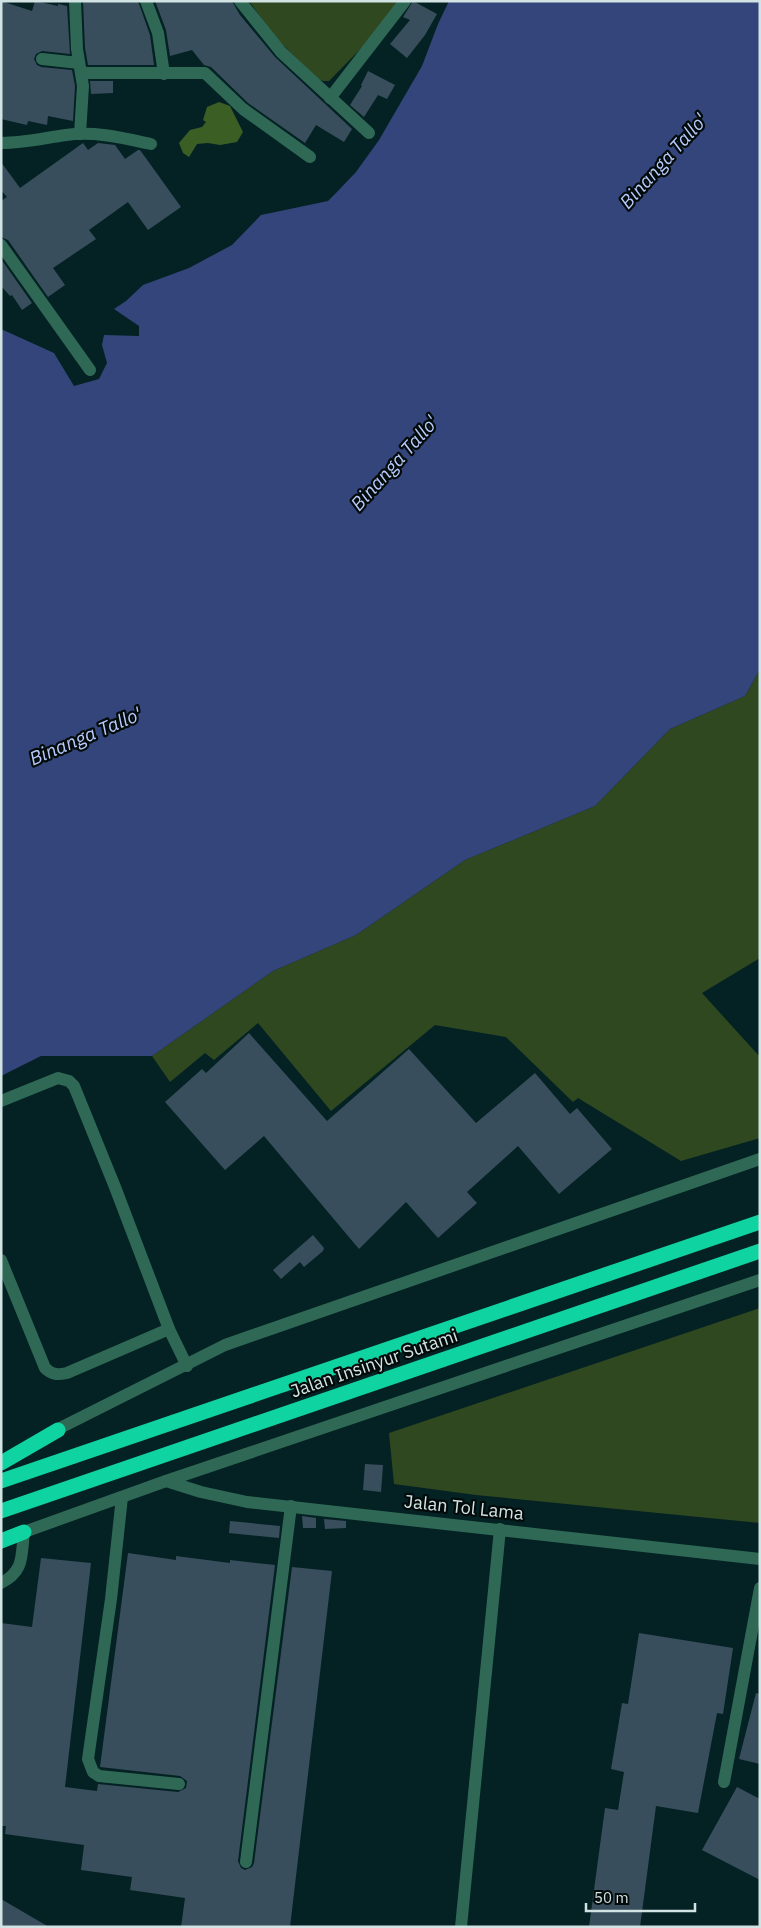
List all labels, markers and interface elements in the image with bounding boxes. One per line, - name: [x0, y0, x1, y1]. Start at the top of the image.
- water label: Binanga Tallo': [614, 108, 712, 213]
- water label: Binanga Tallo': [345, 410, 443, 515]
- water label: Binanga Tallo': [25, 701, 145, 770]
- street label: Jalan Insinyur Sutami: [287, 1324, 461, 1402]
- street label: Jalan Tol Lama: [403, 1489, 525, 1525]
- scale bar: [586, 1880, 695, 1912]
- text: 50 m: [594, 1888, 629, 1907]

